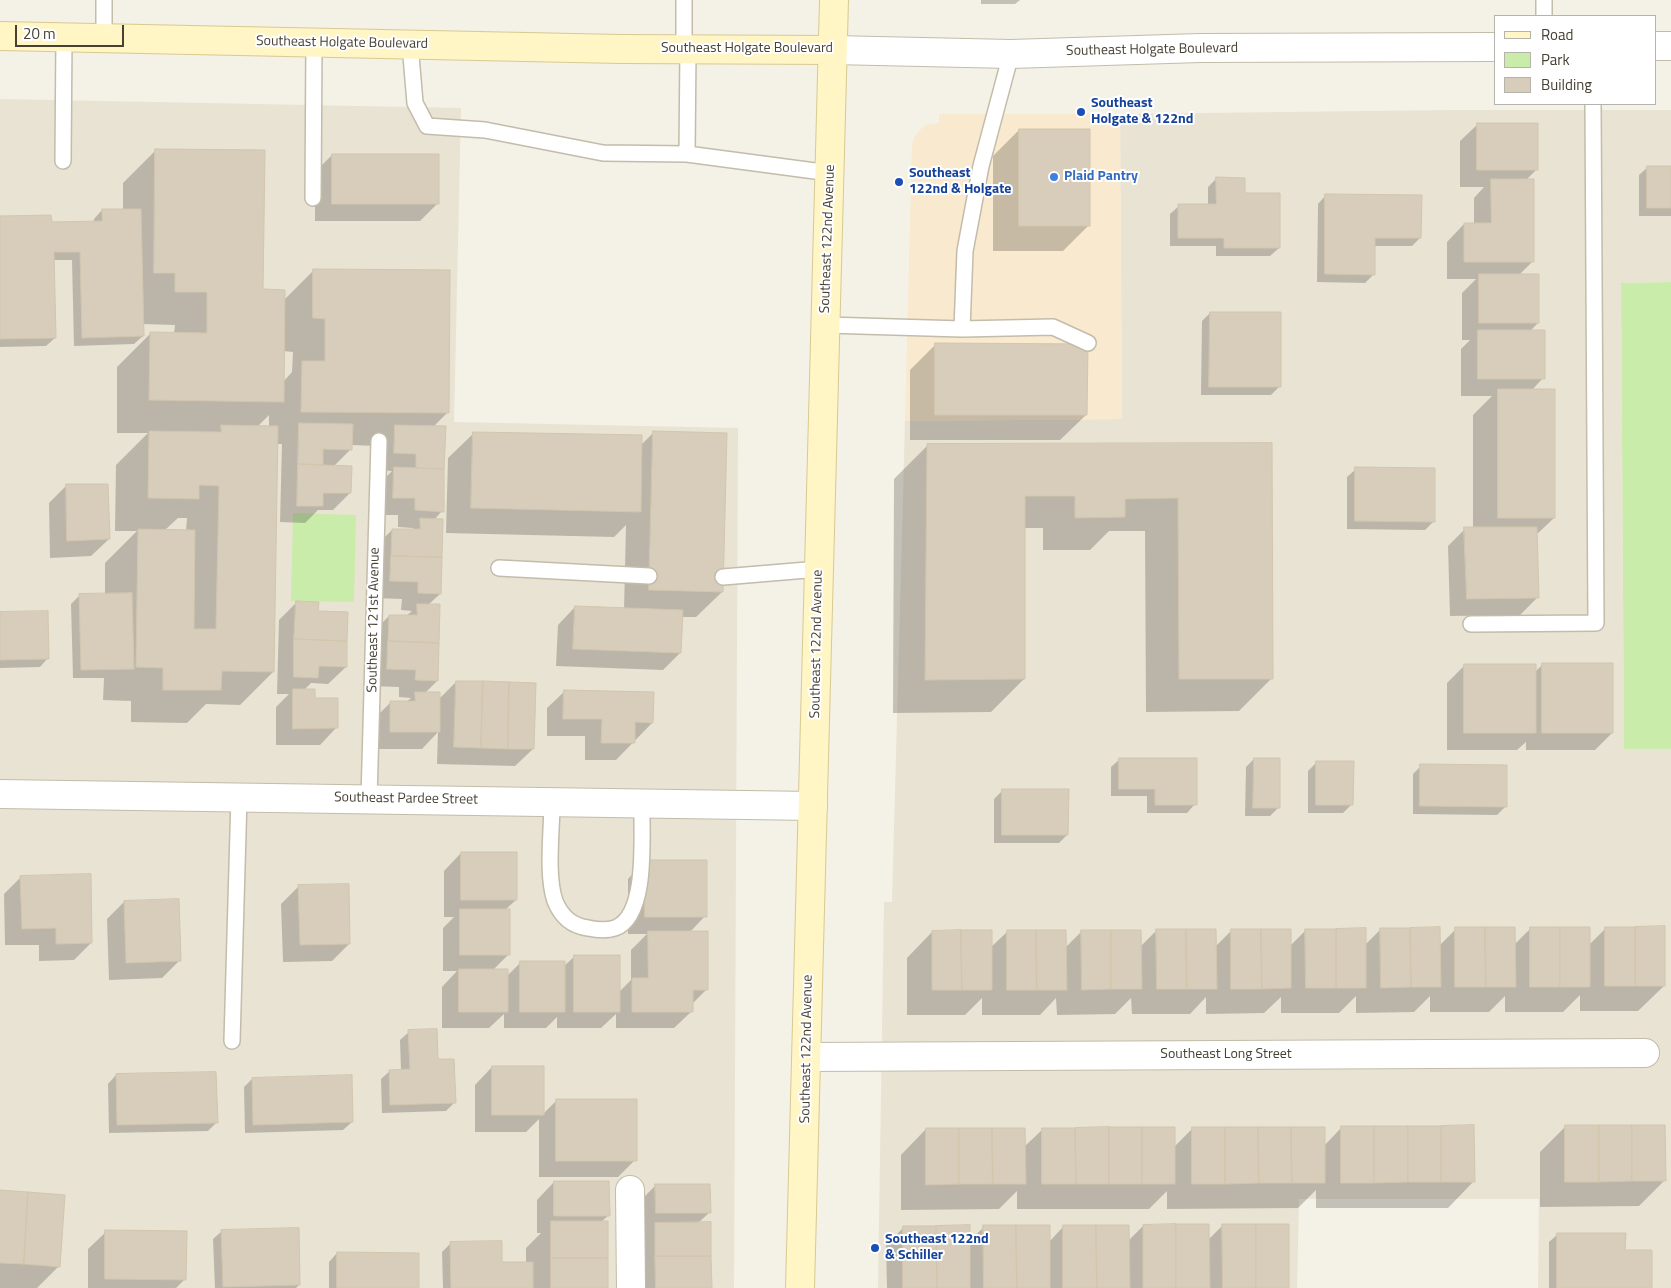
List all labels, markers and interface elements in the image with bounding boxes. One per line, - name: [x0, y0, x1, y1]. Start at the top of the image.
- scale bar: [18, 15, 126, 47]
- legend: [1494, 15, 1656, 105]
- text: 20 m: [23, 22, 56, 45]
- text: Road: [1541, 23, 1573, 46]
- street label: Southeast Holgate Boulevard: [256, 33, 428, 53]
- street label: Southeast Holgate Boulevard: [1066, 40, 1238, 60]
- street label: Southeast Holgate Boulevard: [661, 41, 833, 57]
- text: Park: [1541, 48, 1570, 71]
- text: Building: [1541, 73, 1592, 96]
- place label: Southeast Holgate & 122nd: [1091, 96, 1193, 128]
- marker: Southeast Holgate & 122nd: [1075, 106, 1087, 118]
- street label: Southeast 122nd Avenue: [817, 164, 839, 314]
- place label: Southeast 122nd & Holgate: [909, 166, 1011, 198]
- place label: Plaid Pantry: [1064, 169, 1138, 185]
- marker: Plaid Pantry: [1048, 171, 1060, 183]
- marker: Southeast 122nd & Holgate: [893, 176, 905, 188]
- street label: Southeast 121st Avenue: [364, 547, 384, 693]
- street label: Southeast 122nd Avenue: [807, 569, 827, 719]
- street label: Southeast Pardee Street: [334, 789, 478, 809]
- street label: Southeast 122nd Avenue: [797, 974, 817, 1124]
- street label: Southeast Long Street: [1160, 1047, 1292, 1063]
- place label: Southeast 122nd & Schiller: [885, 1232, 989, 1264]
- marker: Southeast 122nd & Schiller: [869, 1242, 881, 1254]

